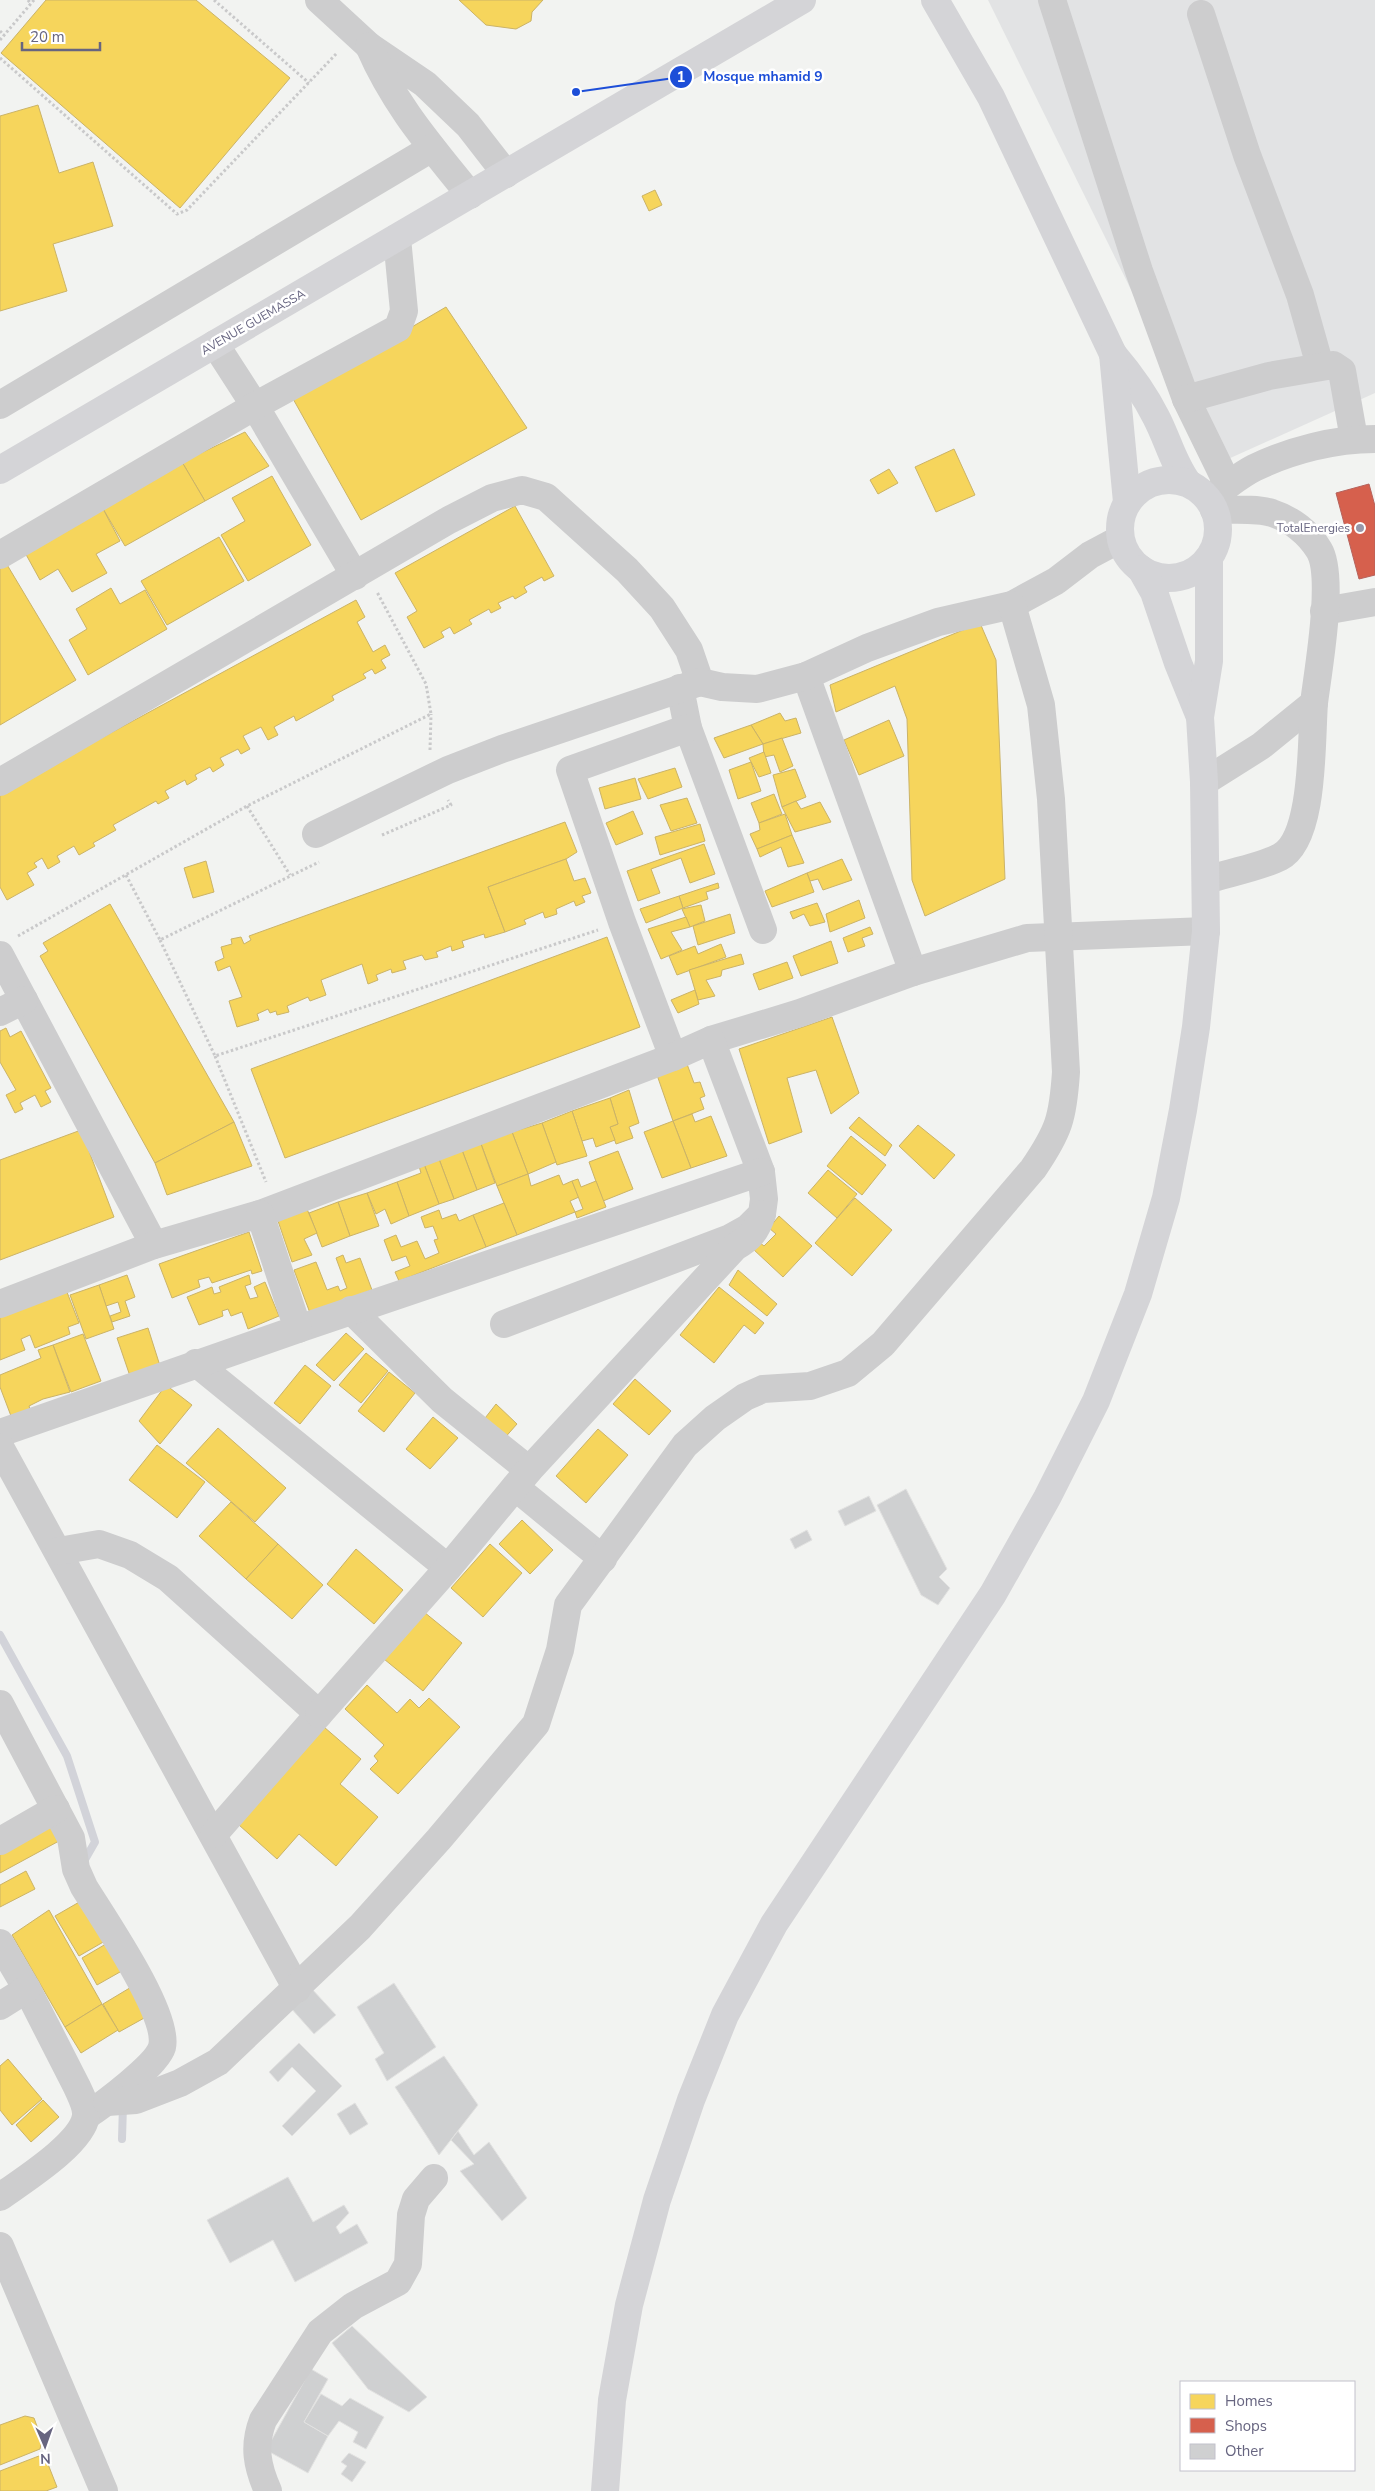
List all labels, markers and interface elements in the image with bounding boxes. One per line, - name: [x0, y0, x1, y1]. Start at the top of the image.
- scale bar: [22, 20, 100, 52]
- text: 20 m: [30, 27, 65, 47]
- callout: Mosque mhamid 9: [668, 62, 833, 91]
- text: 1: [676, 67, 686, 87]
- text: Mosque mhamid 9: [703, 67, 823, 86]
- street label: AVENUE GUEMASSA: [198, 285, 308, 358]
- place label: TotalEnergies: [1277, 520, 1350, 536]
- marker: TotalEnergies: [1354, 522, 1366, 534]
- legend: [1180, 2381, 1355, 2471]
- text: Homes: [1225, 2391, 1273, 2411]
- text: Shops: [1225, 2416, 1267, 2436]
- north arrow: [20, 2421, 70, 2471]
- text: Other: [1225, 2441, 1264, 2461]
- text: N: [40, 2449, 51, 2468]

